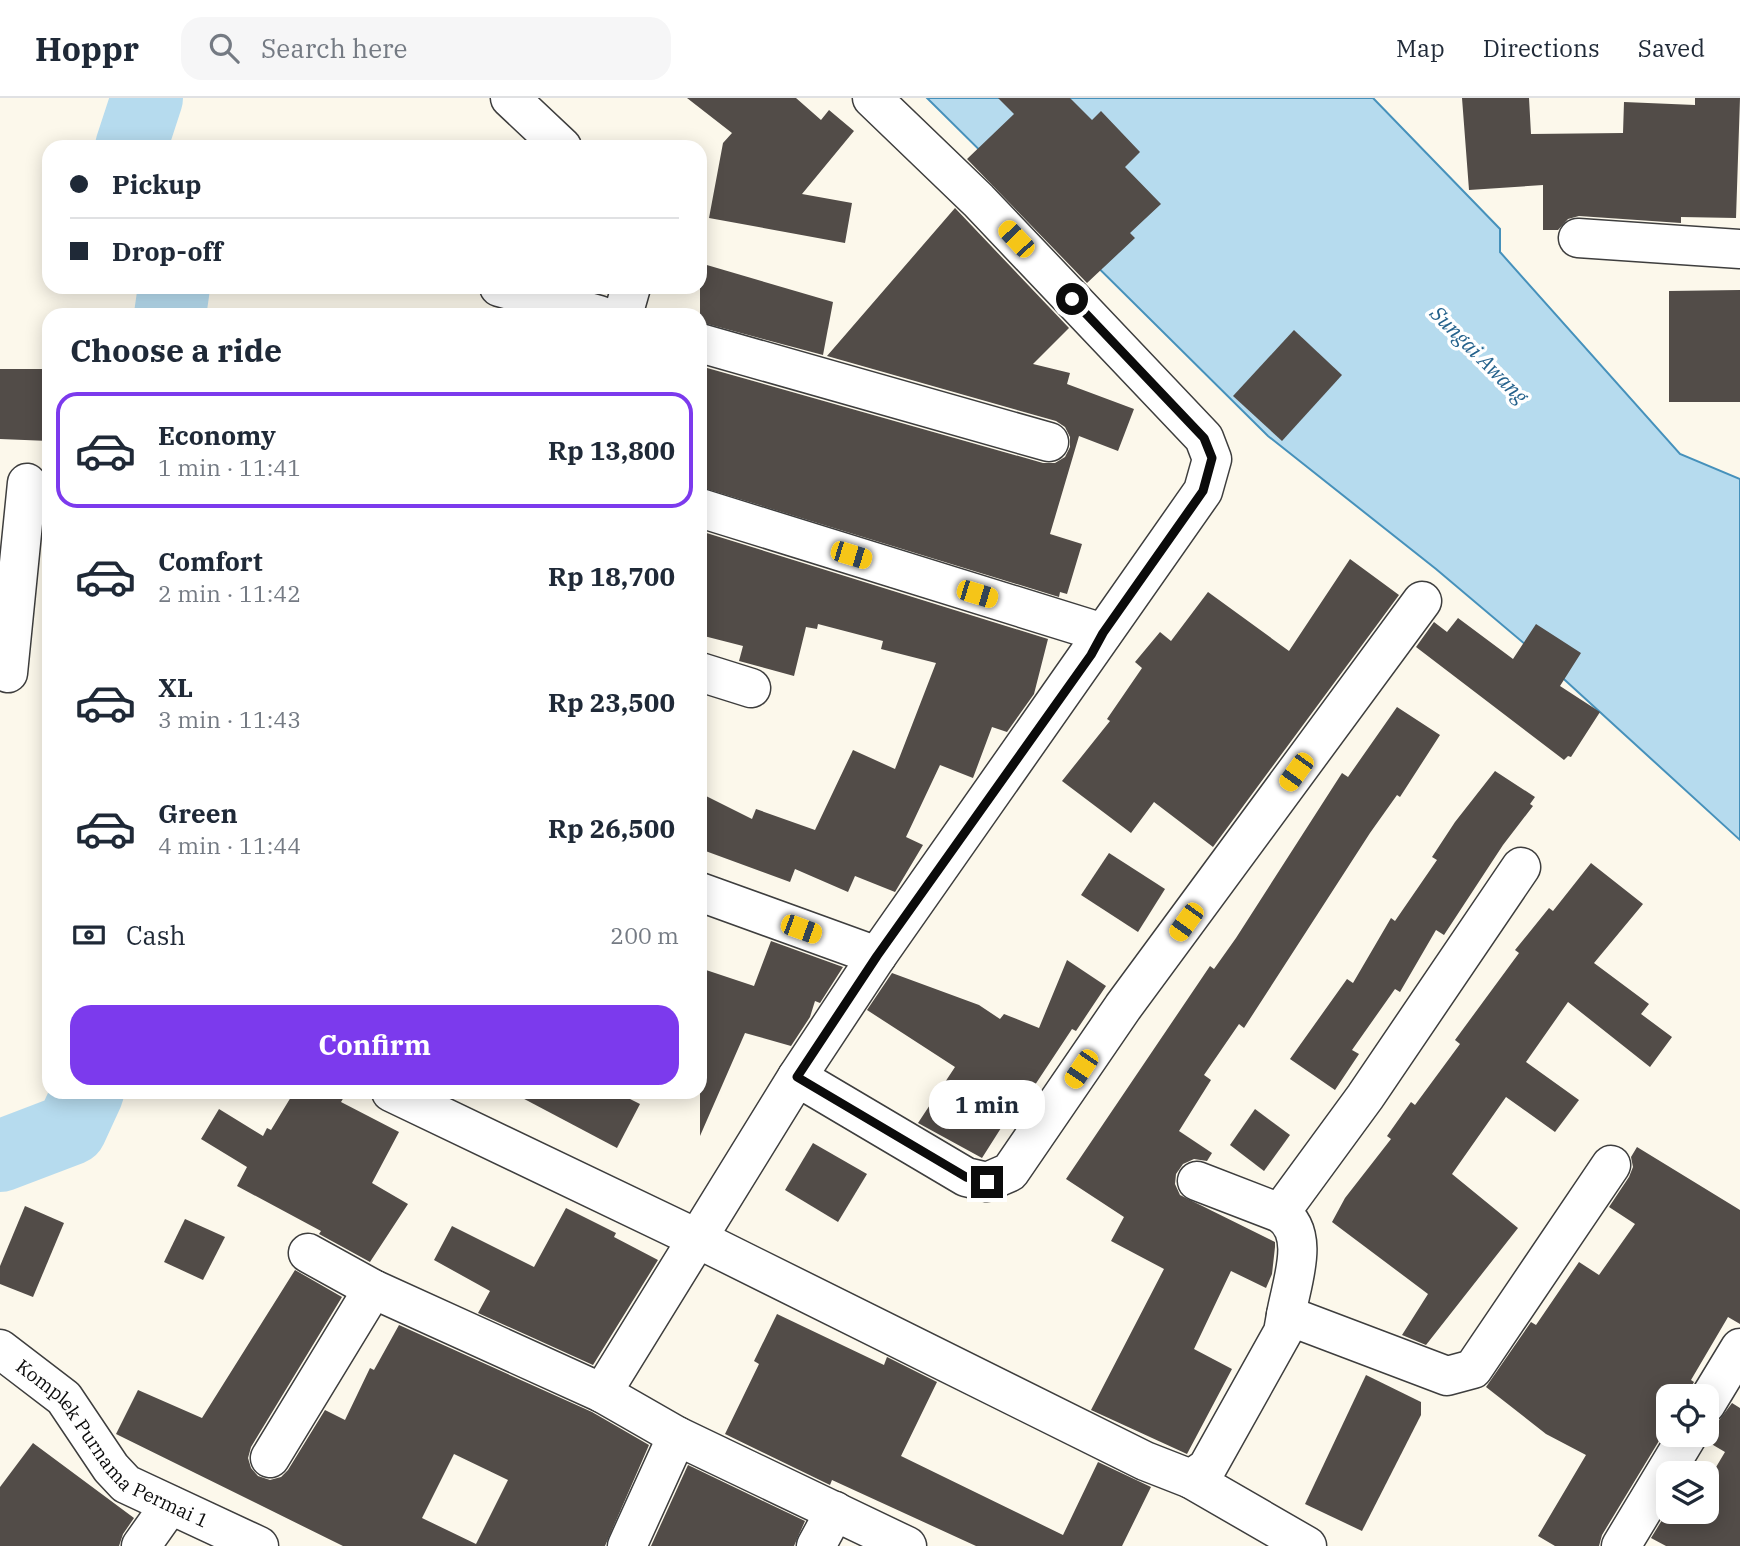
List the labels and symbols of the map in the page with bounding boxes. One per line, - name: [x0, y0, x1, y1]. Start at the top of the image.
- car: [994, 216, 1039, 262]
- route start: [1056, 283, 1088, 315]
- water label: Sungai Awang: [1424, 298, 1536, 410]
- car: [828, 539, 875, 571]
- car: [954, 578, 1001, 610]
- car: [1276, 749, 1317, 795]
- car: [1166, 899, 1207, 945]
- car: [778, 912, 825, 946]
- car: [1061, 1046, 1102, 1092]
- callout: 1 min: [929, 1080, 1045, 1130]
- route end: [971, 1166, 1003, 1198]
- street label: Komplek Purnama Permai 1: [11, 1354, 212, 1533]

